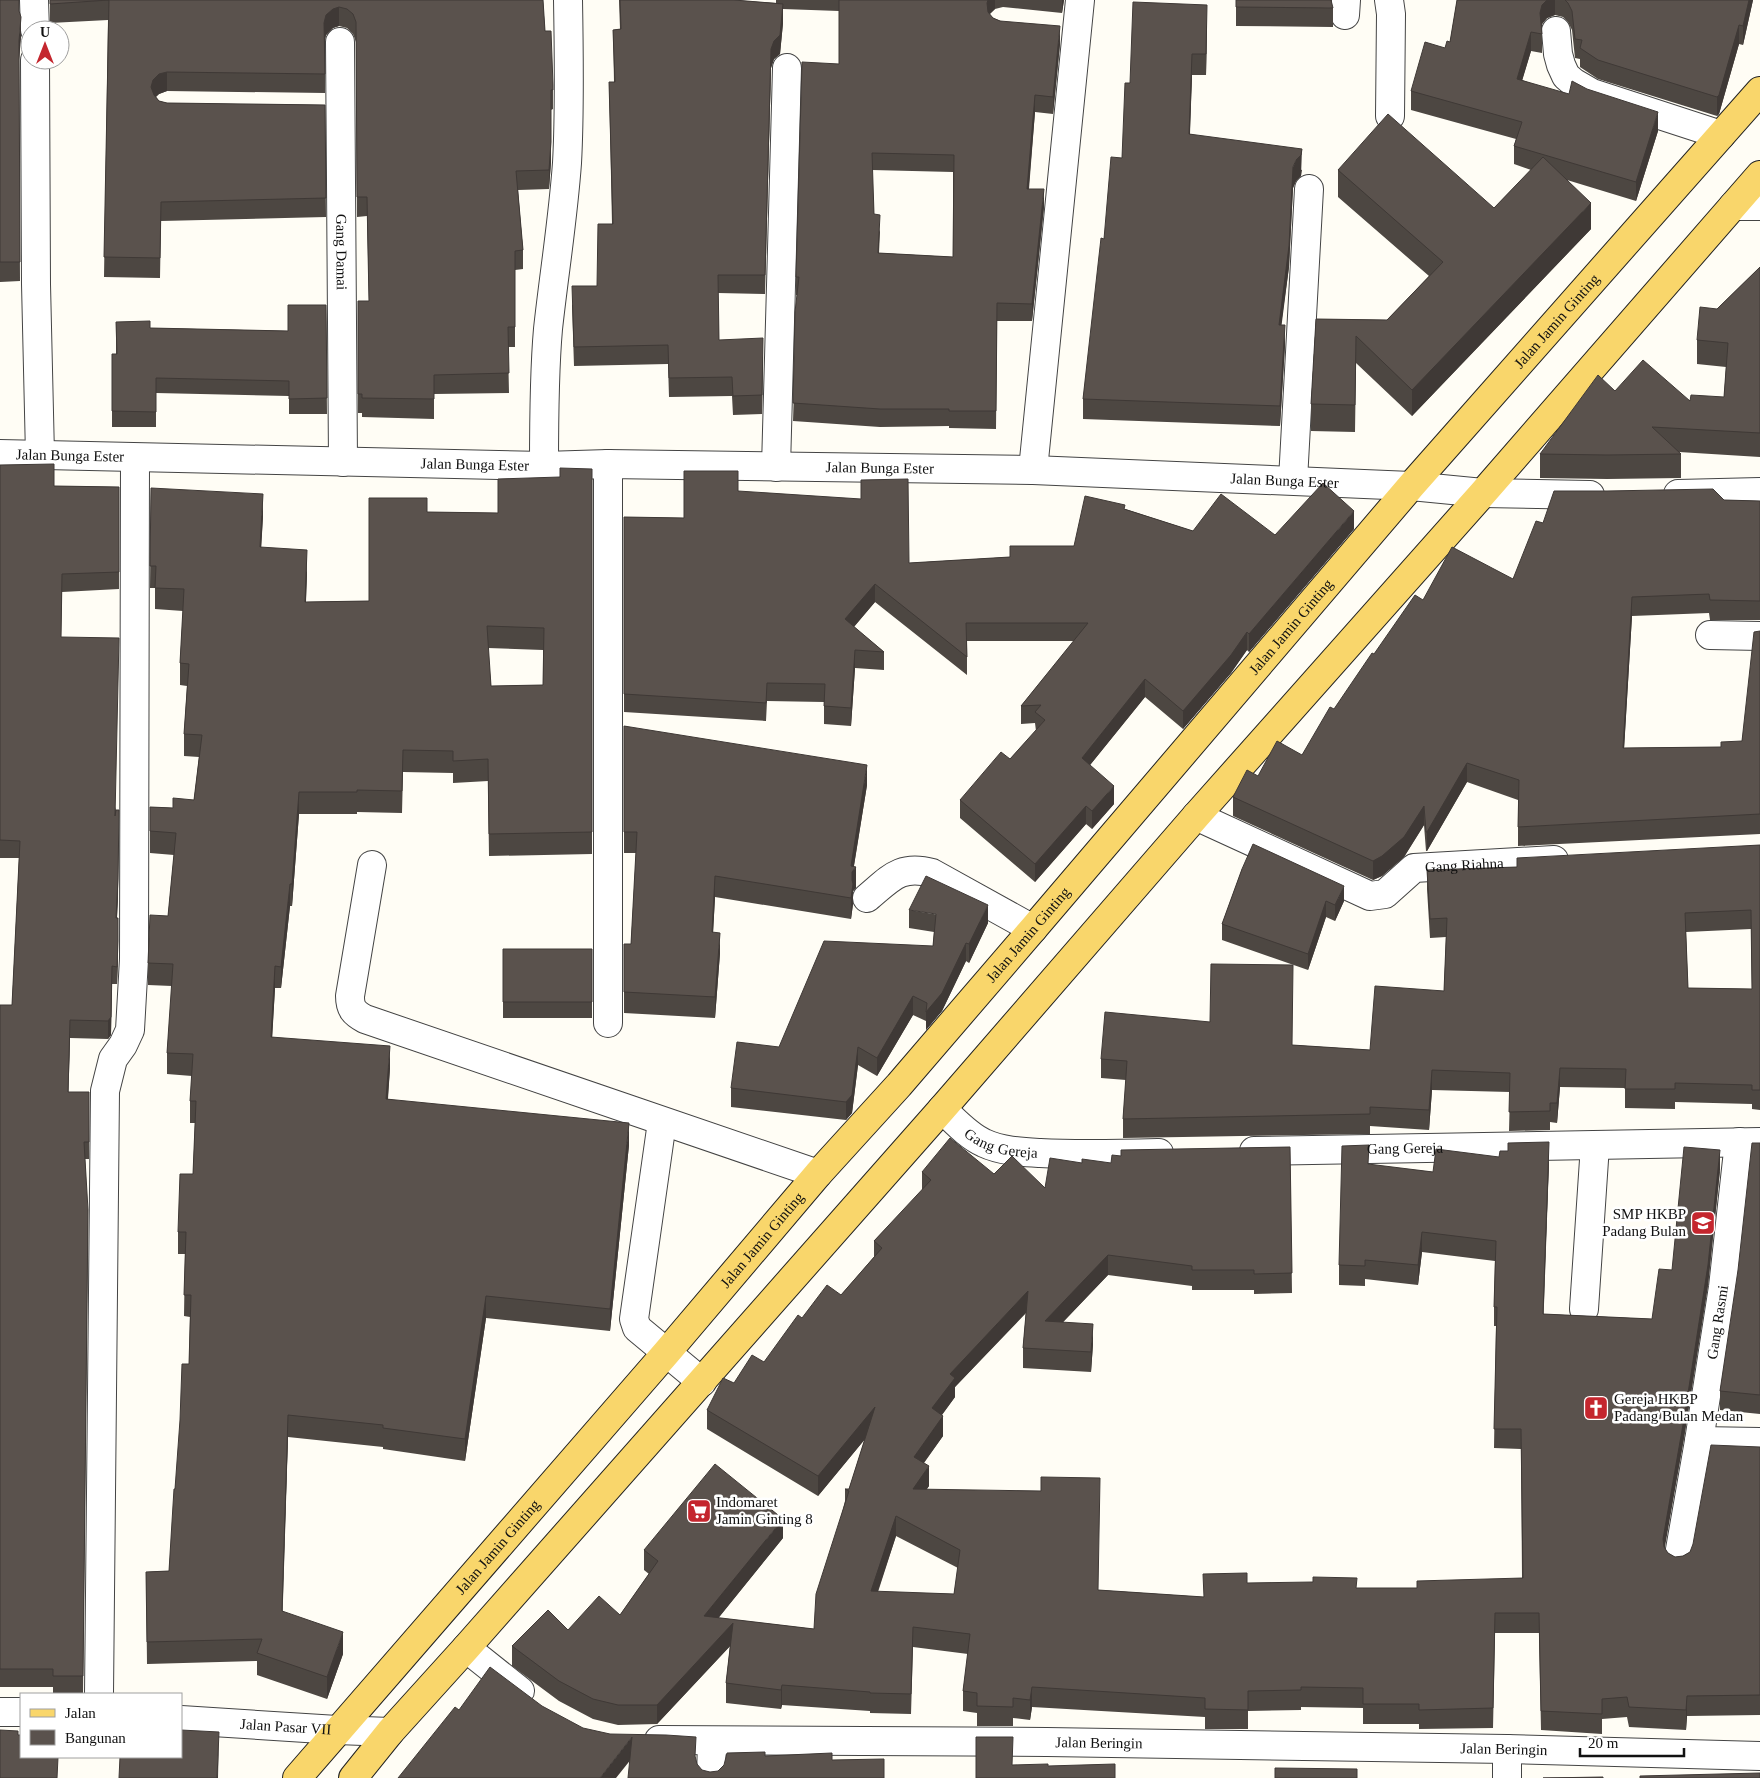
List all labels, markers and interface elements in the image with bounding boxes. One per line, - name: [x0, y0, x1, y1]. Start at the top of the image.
- north arrow: [20, 20, 70, 70]
- text: U: [40, 25, 50, 40]
- street label: Gang Damai: [333, 214, 350, 290]
- street label: Jalan Jamin Ginting: [1511, 270, 1603, 371]
- street label: Jalan Bunga Ester: [16, 446, 124, 465]
- street label: Jalan Bunga Ester: [421, 455, 529, 474]
- street label: Jalan Bunga Ester: [825, 459, 934, 477]
- street label: Jalan Bunga Ester: [1230, 470, 1339, 491]
- street label: Jalan Jamin Ginting: [1246, 575, 1336, 678]
- street label: Gang Riahna: [1425, 855, 1504, 875]
- street label: Jalan Jamin Ginting: [983, 884, 1073, 986]
- street label: Gang Gereja: [961, 1125, 1039, 1161]
- street label: Gang Gereja: [1367, 1140, 1444, 1157]
- street label: Jalan Jamin Ginting: [717, 1189, 807, 1291]
- place label: SMP HKBP Padang Bulan: [1602, 1206, 1686, 1239]
- school or university icon: SMP HKBP Padang Bulan: [1690, 1210, 1716, 1236]
- street label: Gang Rasmi: [1704, 1284, 1731, 1360]
- place label: Gereja HKBP Padang Bulan Medan: [1614, 1391, 1744, 1424]
- church icon: Gereja HKBP Padang Bulan Medan: [1583, 1395, 1609, 1421]
- place label: Indomaret Jamin Ginting 8: [716, 1494, 813, 1527]
- street label: Jalan Jamin Ginting: [452, 1496, 543, 1598]
- supermarket icon: Indomaret Jamin Ginting 8: [686, 1498, 712, 1524]
- legend: [20, 1693, 182, 1758]
- text: Jalan: [65, 1705, 96, 1721]
- street label: Jalan Pasar VII: [240, 1716, 332, 1738]
- scale bar: [1580, 1726, 1684, 1758]
- text: Bangunan: [65, 1730, 126, 1746]
- street label: Jalan Beringin: [1055, 1734, 1143, 1751]
- text: 20 m: [1588, 1735, 1619, 1751]
- street label: Jalan Beringin: [1460, 1740, 1548, 1758]

